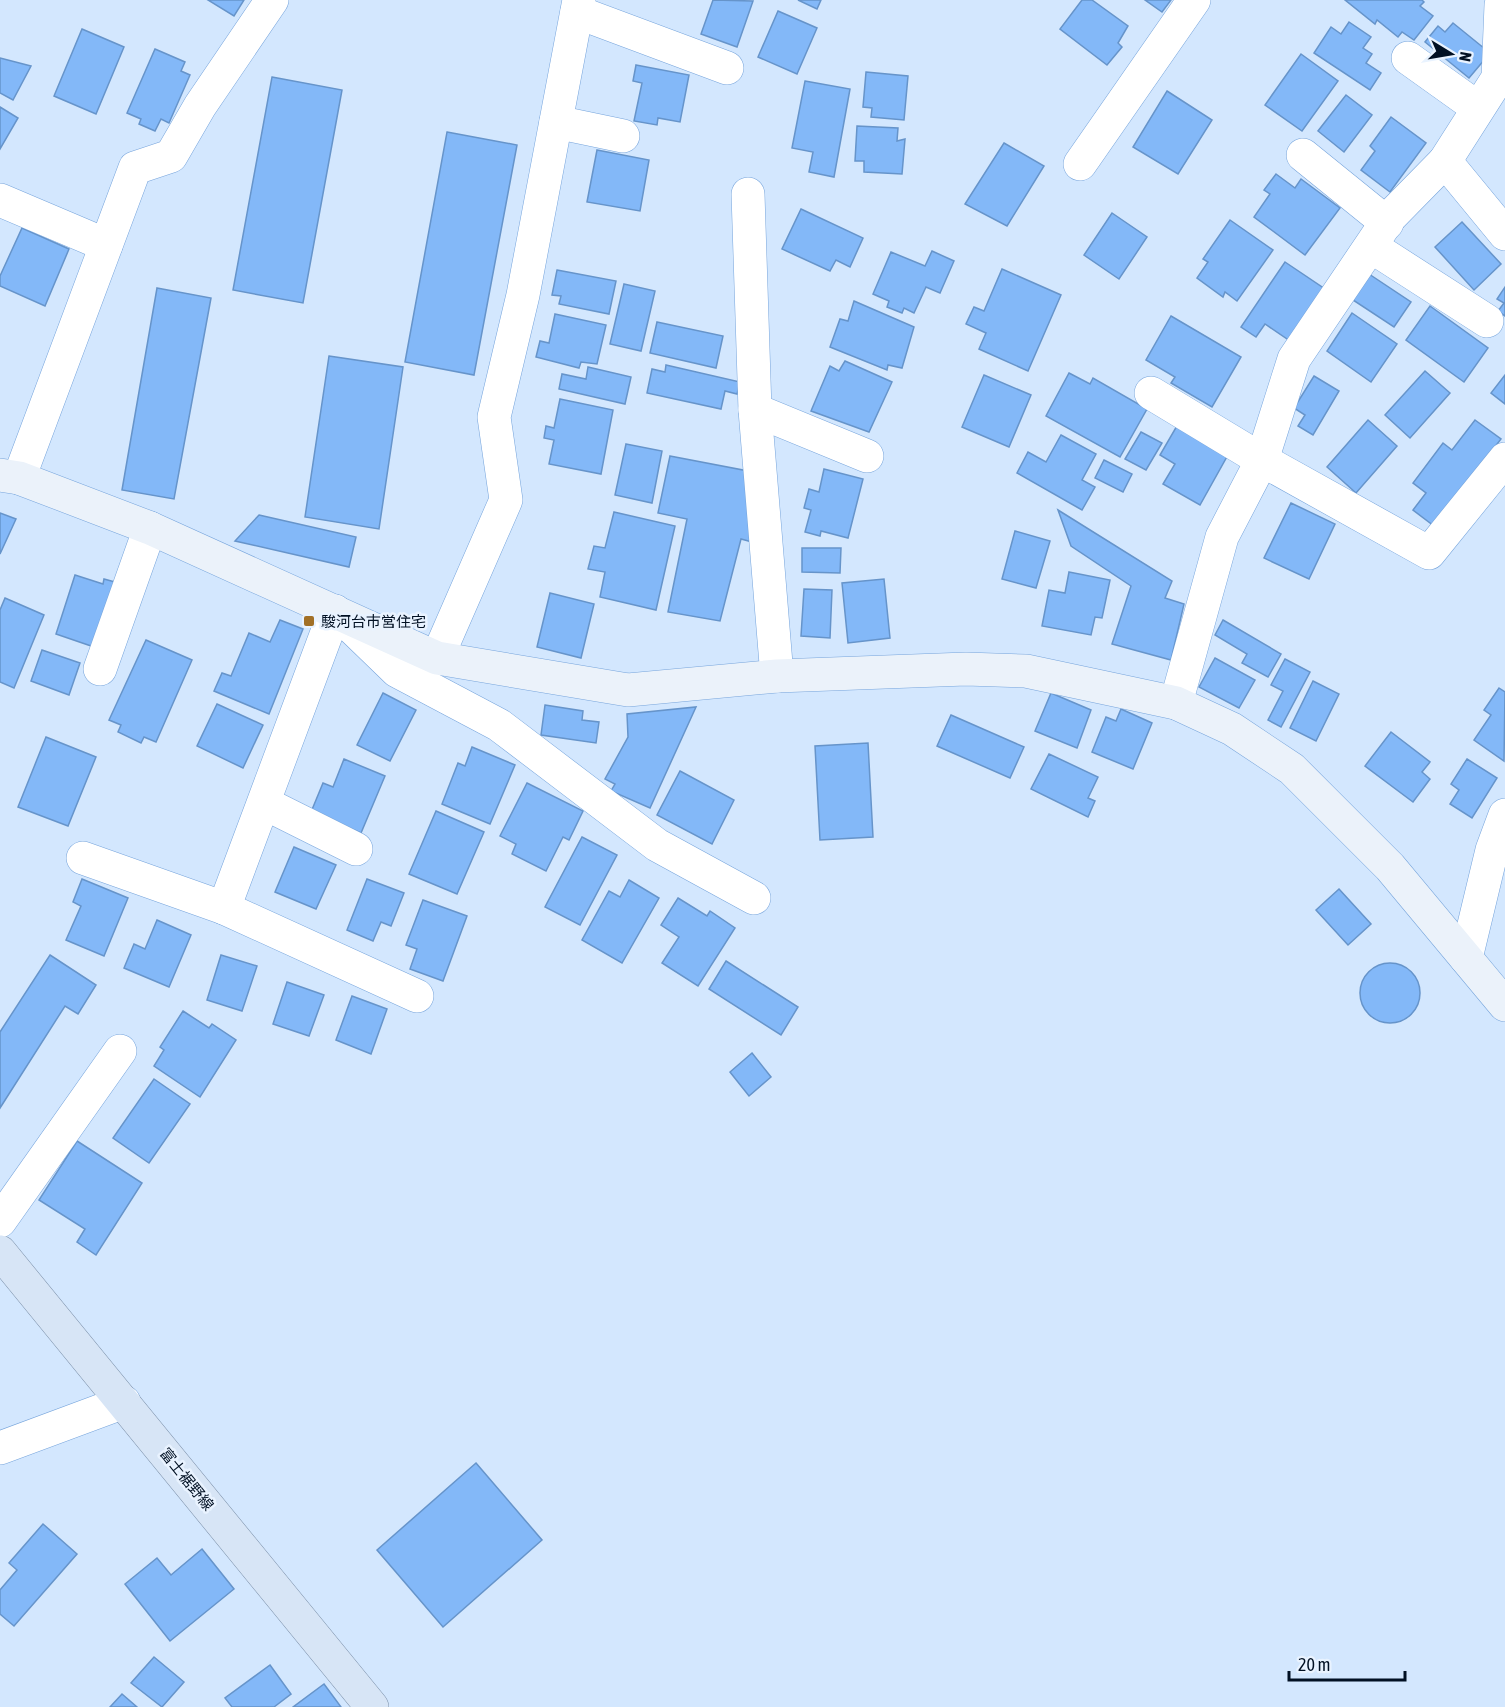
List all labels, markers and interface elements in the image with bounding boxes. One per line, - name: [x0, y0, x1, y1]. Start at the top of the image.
- north arrow: [1421, 24, 1481, 84]
- text: N: [1456, 51, 1475, 63]
- place label: 駿河台市営住宅: [321, 613, 426, 630]
- marker: 駿河台市営住宅: [302, 614, 316, 628]
- street label: 富士裾野線: [157, 1445, 217, 1513]
- scale bar: [1289, 1644, 1404, 1682]
- text: 20 m: [1298, 1654, 1330, 1675]

